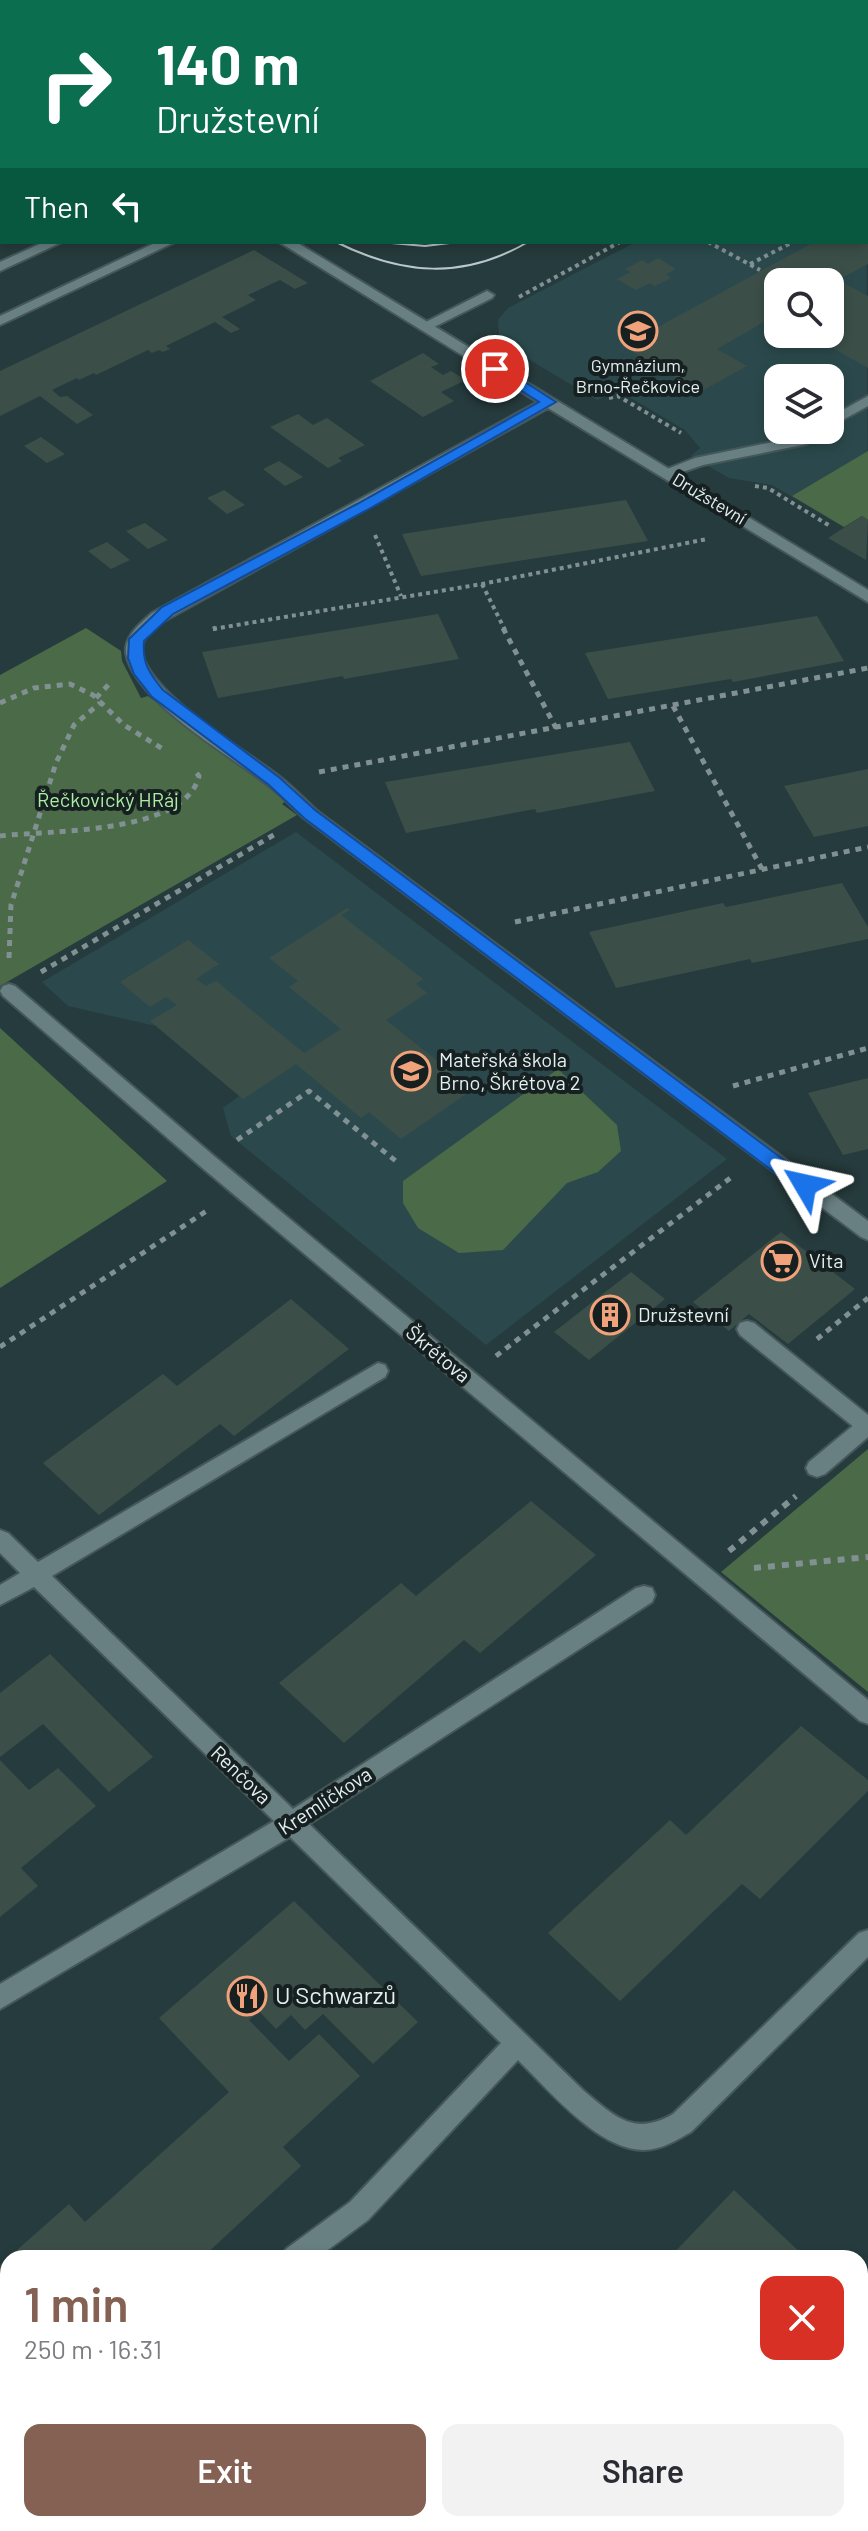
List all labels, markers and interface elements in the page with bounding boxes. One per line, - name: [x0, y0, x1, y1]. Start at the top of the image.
- text: 140 m: [156, 29, 300, 96]
- icon: right: [24, 32, 128, 136]
- text: Družstevní: [156, 97, 319, 140]
- icon: left: [105, 184, 149, 228]
- text: Then: [24, 188, 89, 224]
- map controls: [764, 268, 844, 444]
- button: search: [764, 268, 844, 348]
- school or university icon: Gymnázium, Brno-Řečkovice: [617, 310, 659, 352]
- pin: [461, 335, 529, 403]
- icon: arrive: [473, 347, 517, 391]
- place label: Gymnázium, Brno-Řečkovice: [576, 354, 700, 397]
- button: layers: [764, 364, 844, 444]
- street label: Družstevní: [669, 468, 750, 529]
- park label: Řečkovický HRáj: [37, 787, 179, 811]
- place label: Mateřská škola Brno, Škrétova 2: [439, 1047, 581, 1094]
- school or university icon: Mateřská škola Brno, Škrétova 2: [390, 1050, 432, 1092]
- position arrow: [763, 1143, 847, 1227]
- supermarket icon: Vita: [760, 1240, 802, 1282]
- place label: Vita: [809, 1248, 843, 1272]
- building icon: Družstevní: [589, 1294, 631, 1336]
- place label: Družstevní: [638, 1302, 729, 1326]
- street label: Škrétova: [402, 1319, 476, 1387]
- street label: Renčova: [207, 1740, 277, 1809]
- street label: Kremličkova: [273, 1761, 376, 1839]
- restaurant icon: U Schwarzů: [226, 1975, 268, 2017]
- place label: U Schwarzů: [275, 1980, 396, 2009]
- text: 1 min: [24, 2274, 129, 2332]
- button: close: [760, 2276, 844, 2360]
- text: 250 m · 16:31: [24, 2333, 162, 2364]
- button: Exit: [24, 2424, 426, 2516]
- button: Share: [442, 2424, 844, 2516]

